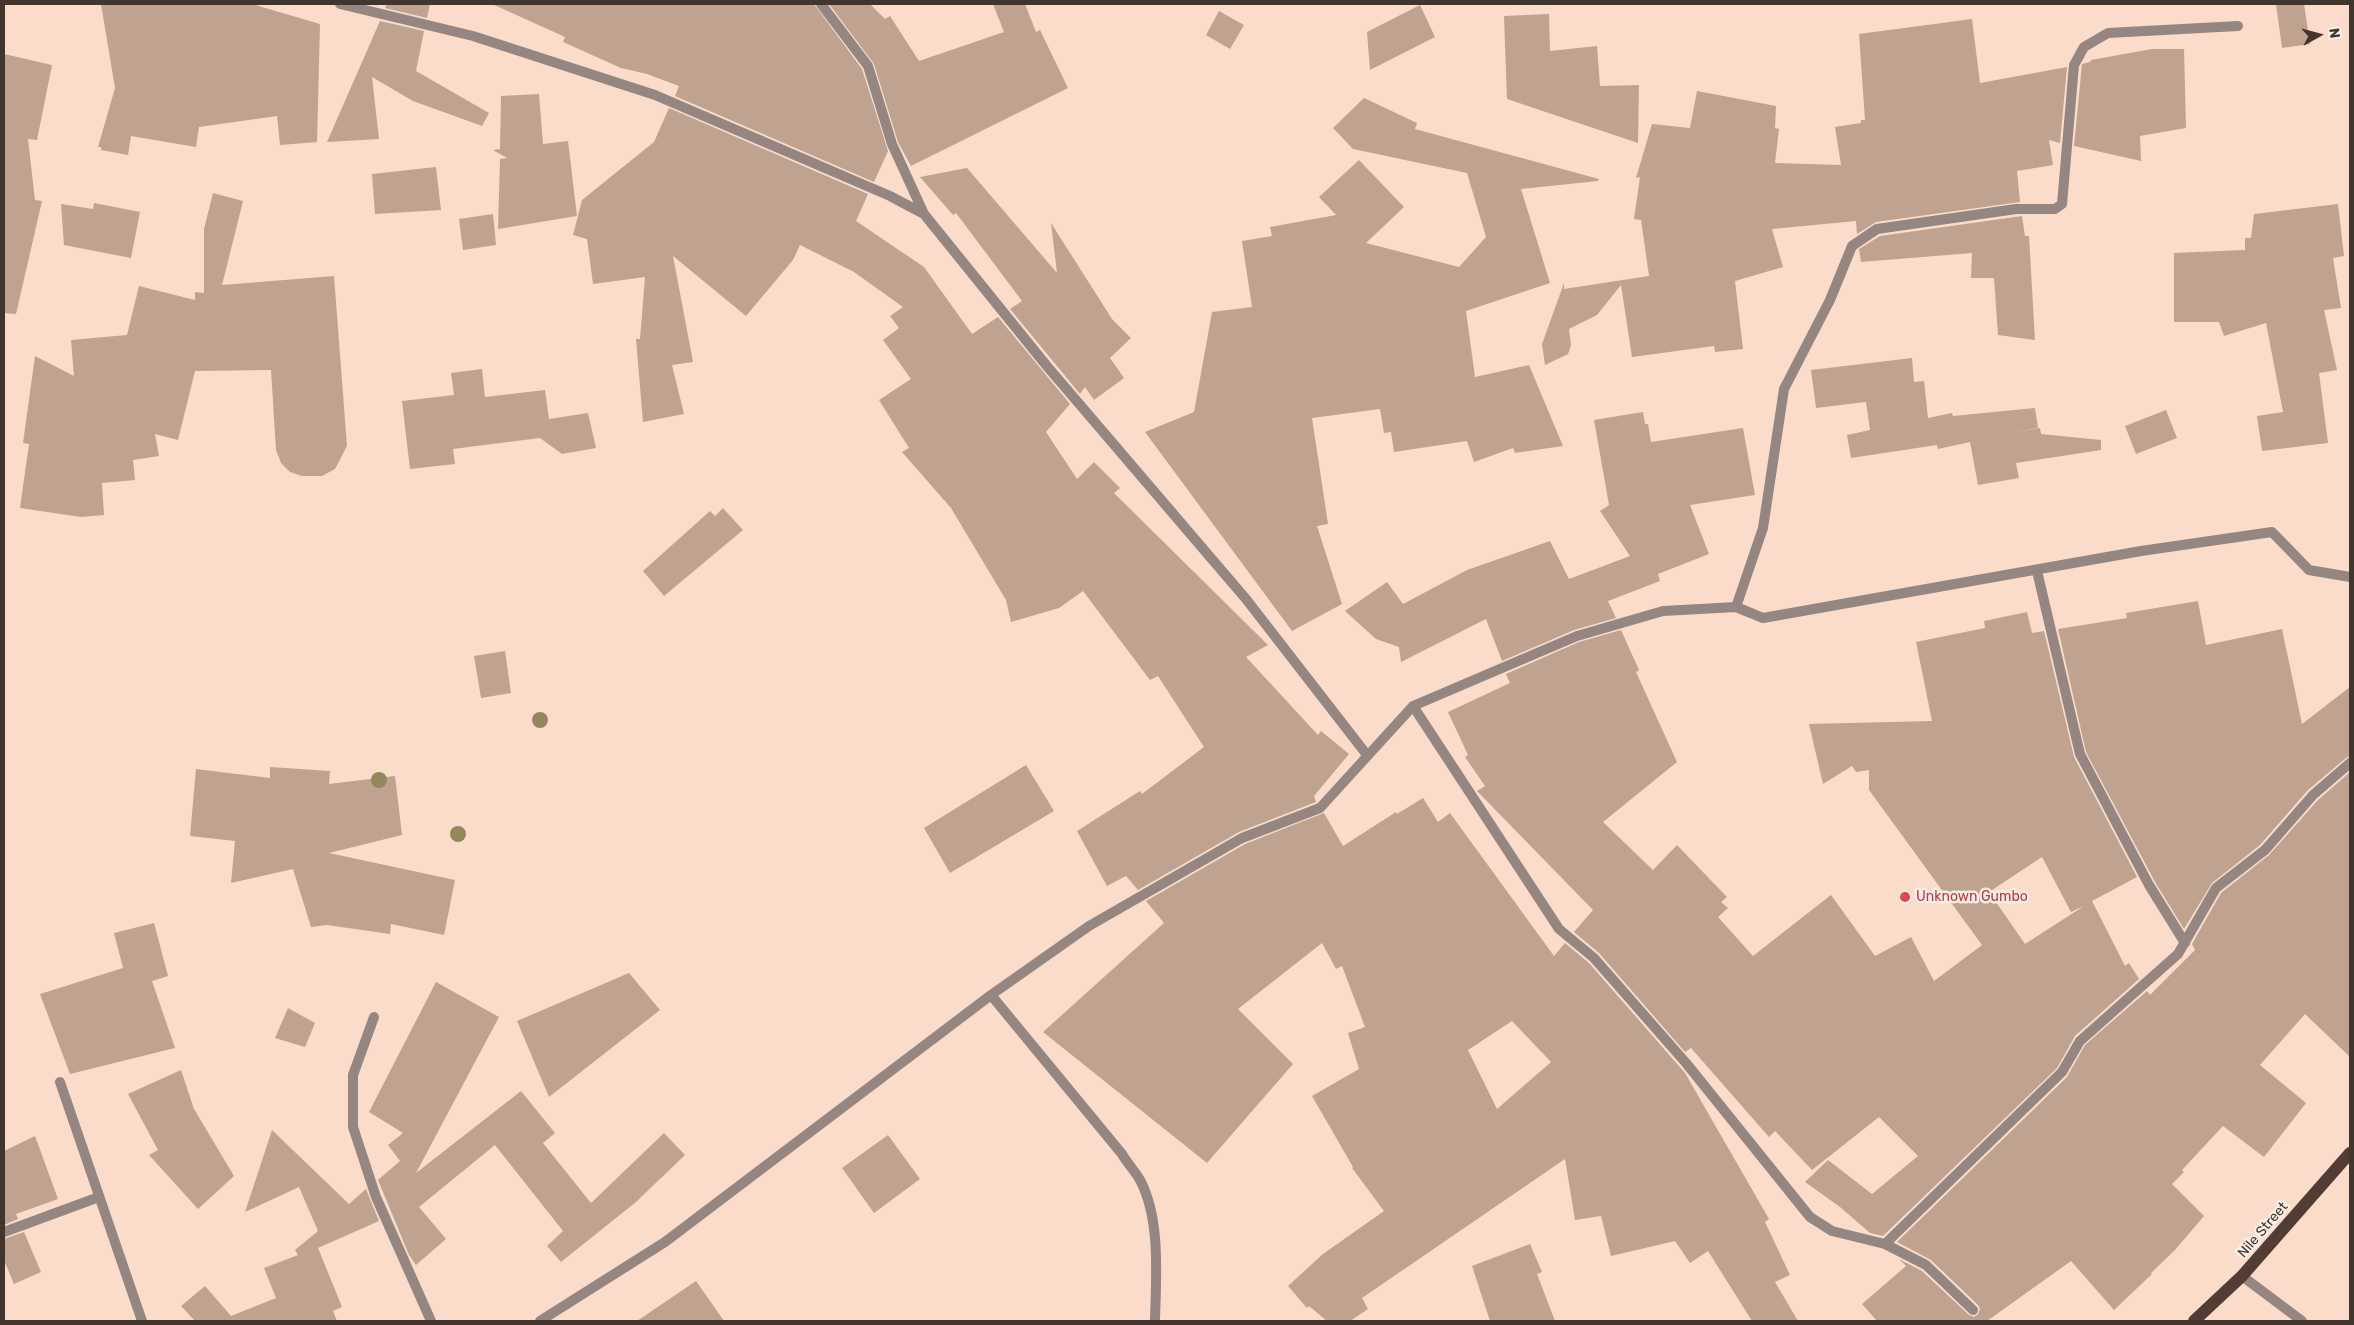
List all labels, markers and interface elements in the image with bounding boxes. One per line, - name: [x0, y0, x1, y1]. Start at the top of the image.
- north arrow: [2294, 10, 2344, 60]
- text: N: [2325, 27, 2343, 39]
- place label: Unknown Gumbo: [1916, 889, 2028, 905]
- marker: Unknown Gumbo: [1898, 890, 1912, 904]
- street label: Nile Street: [2234, 1199, 2292, 1261]

